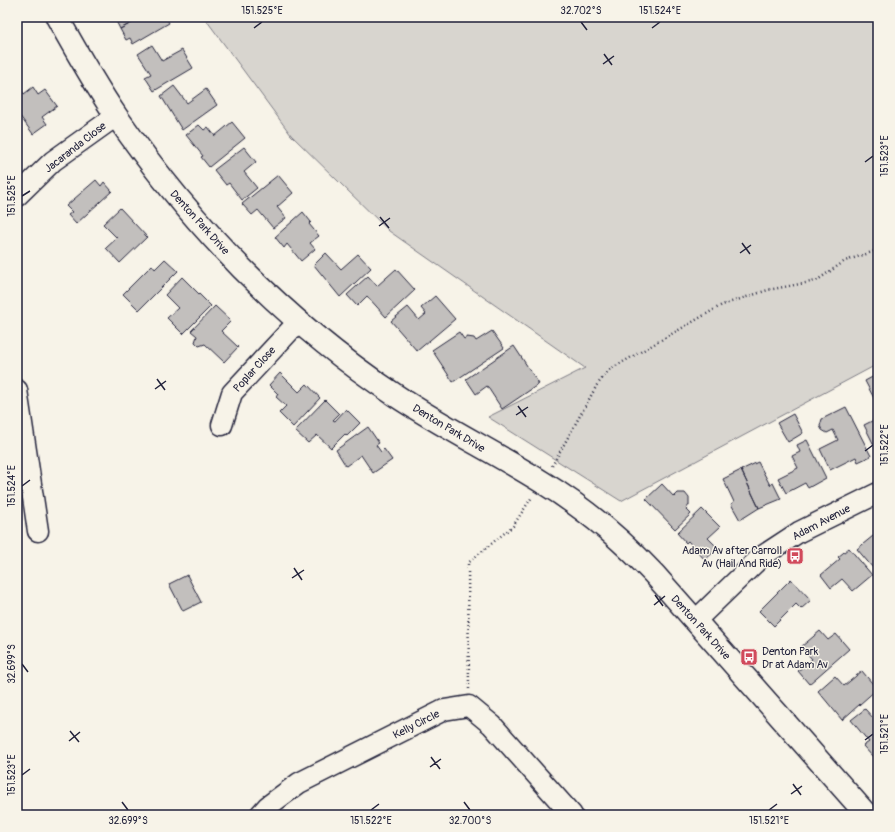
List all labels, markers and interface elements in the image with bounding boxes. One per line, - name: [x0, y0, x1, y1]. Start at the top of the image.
- text: 151.525°E: [241, 5, 283, 17]
- text: 32.702°S: [560, 5, 602, 17]
- text: 151.524°E: [639, 5, 681, 17]
- street label: Jacaranda Close: [42, 119, 109, 175]
- text: 151.523°E: [879, 135, 891, 177]
- text: 151.525°E: [6, 175, 18, 217]
- street label: Denton Park Drive: [167, 187, 232, 258]
- street label: Poplar Close: [230, 343, 279, 395]
- street label: Denton Park Drive: [410, 402, 488, 455]
- text: 151.522°E: [879, 424, 891, 466]
- text: 151.524°E: [6, 465, 18, 507]
- street label: Adam Avenue: [790, 502, 853, 543]
- place label: Adam Av after Carroll Av (Hail And Ride): [682, 544, 782, 570]
- bus stop icon: Adam Av after Carroll Av (Hail And Ride): [785, 546, 805, 566]
- street label: Denton Park Drive: [668, 592, 733, 663]
- text: 32.699°S: [6, 644, 18, 684]
- place label: Denton Park Dr at Adam Av: [762, 645, 828, 671]
- bus stop icon: Denton Park Dr at Adam Av: [739, 647, 759, 667]
- street label: Kelly Circle: [391, 707, 442, 742]
- text: 151.521°E: [879, 714, 891, 754]
- text: 151.523°E: [6, 754, 18, 796]
- text: 32.699°S: [108, 815, 148, 827]
- text: 151.522°E: [350, 815, 392, 827]
- text: 32.700°S: [449, 815, 491, 827]
- text: 151.521°E: [749, 815, 789, 827]

